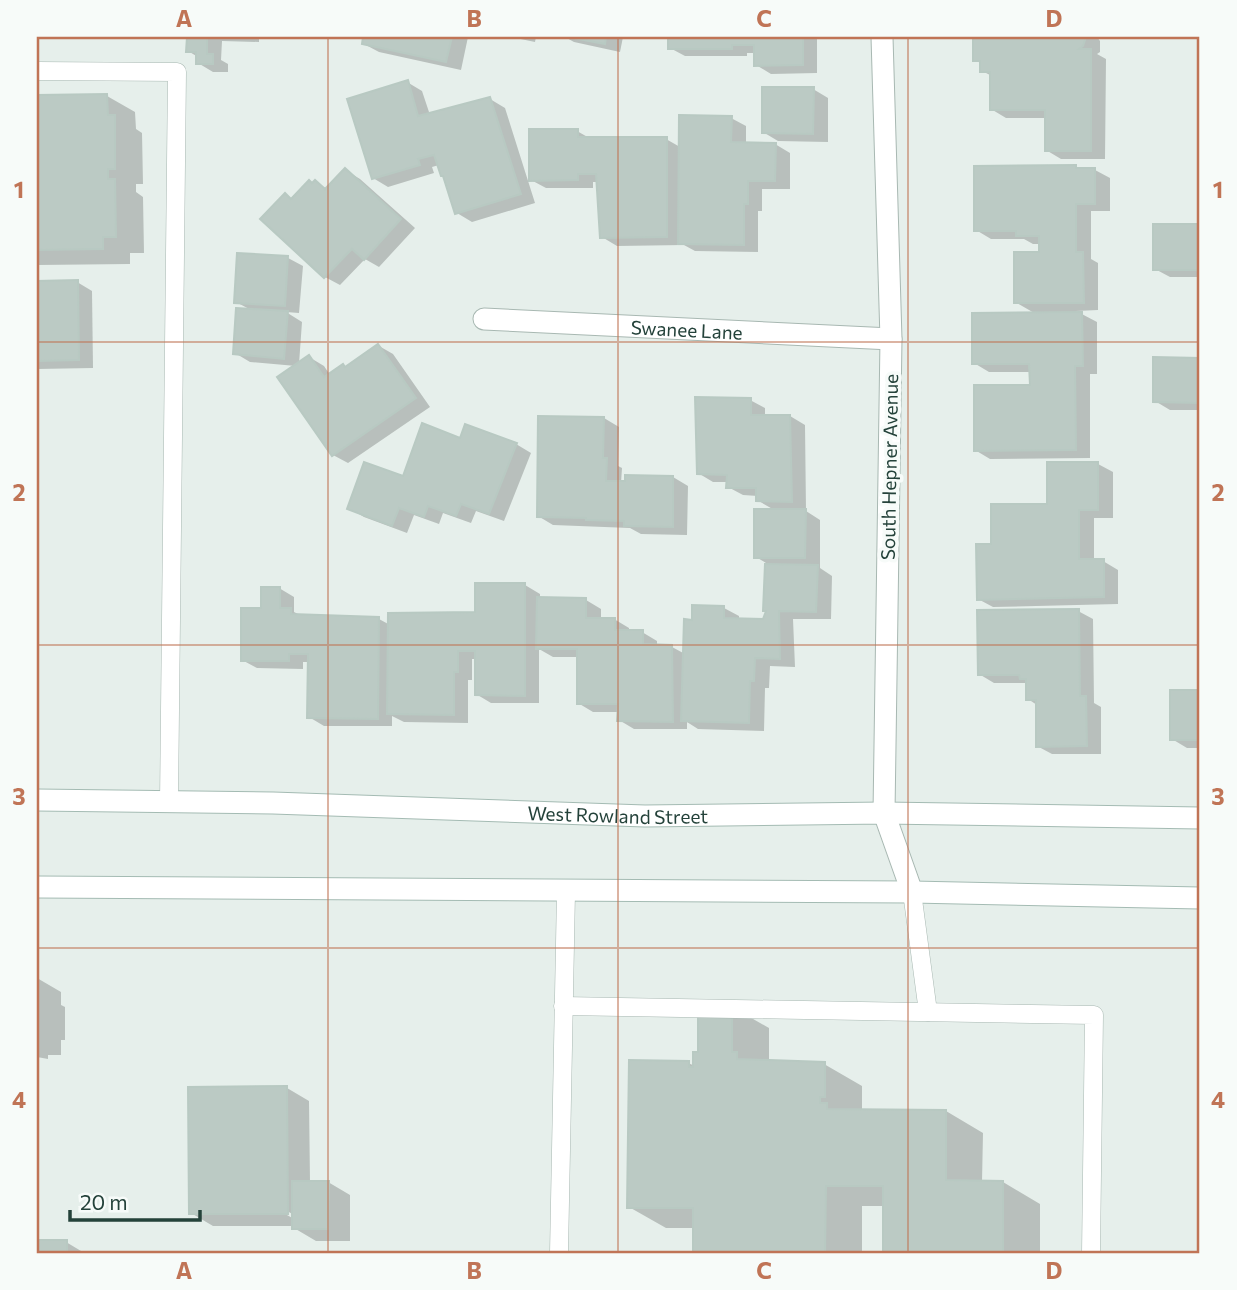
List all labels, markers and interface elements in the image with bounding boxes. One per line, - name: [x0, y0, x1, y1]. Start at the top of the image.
- text: A: [176, 4, 193, 32]
- text: B: [466, 4, 482, 32]
- text: C: [756, 4, 772, 32]
- text: D: [1046, 4, 1063, 32]
- text: 1: [14, 175, 24, 203]
- text: 1: [1213, 175, 1223, 203]
- street label: Swanee Lane: [630, 315, 743, 343]
- street label: South Hepner Avenue: [876, 374, 902, 560]
- text: 2: [12, 478, 26, 506]
- text: 2: [1211, 478, 1225, 506]
- text: 3: [12, 782, 26, 810]
- text: 3: [1211, 782, 1225, 810]
- street label: West Rowland Street: [527, 800, 708, 828]
- text: 4: [12, 1085, 26, 1113]
- text: 4: [1211, 1085, 1225, 1113]
- scale bar: [70, 1178, 200, 1222]
- text: 20 m: [80, 1189, 128, 1214]
- text: A: [176, 1256, 193, 1284]
- text: B: [466, 1256, 482, 1284]
- text: C: [756, 1256, 772, 1284]
- text: D: [1046, 1256, 1063, 1284]

